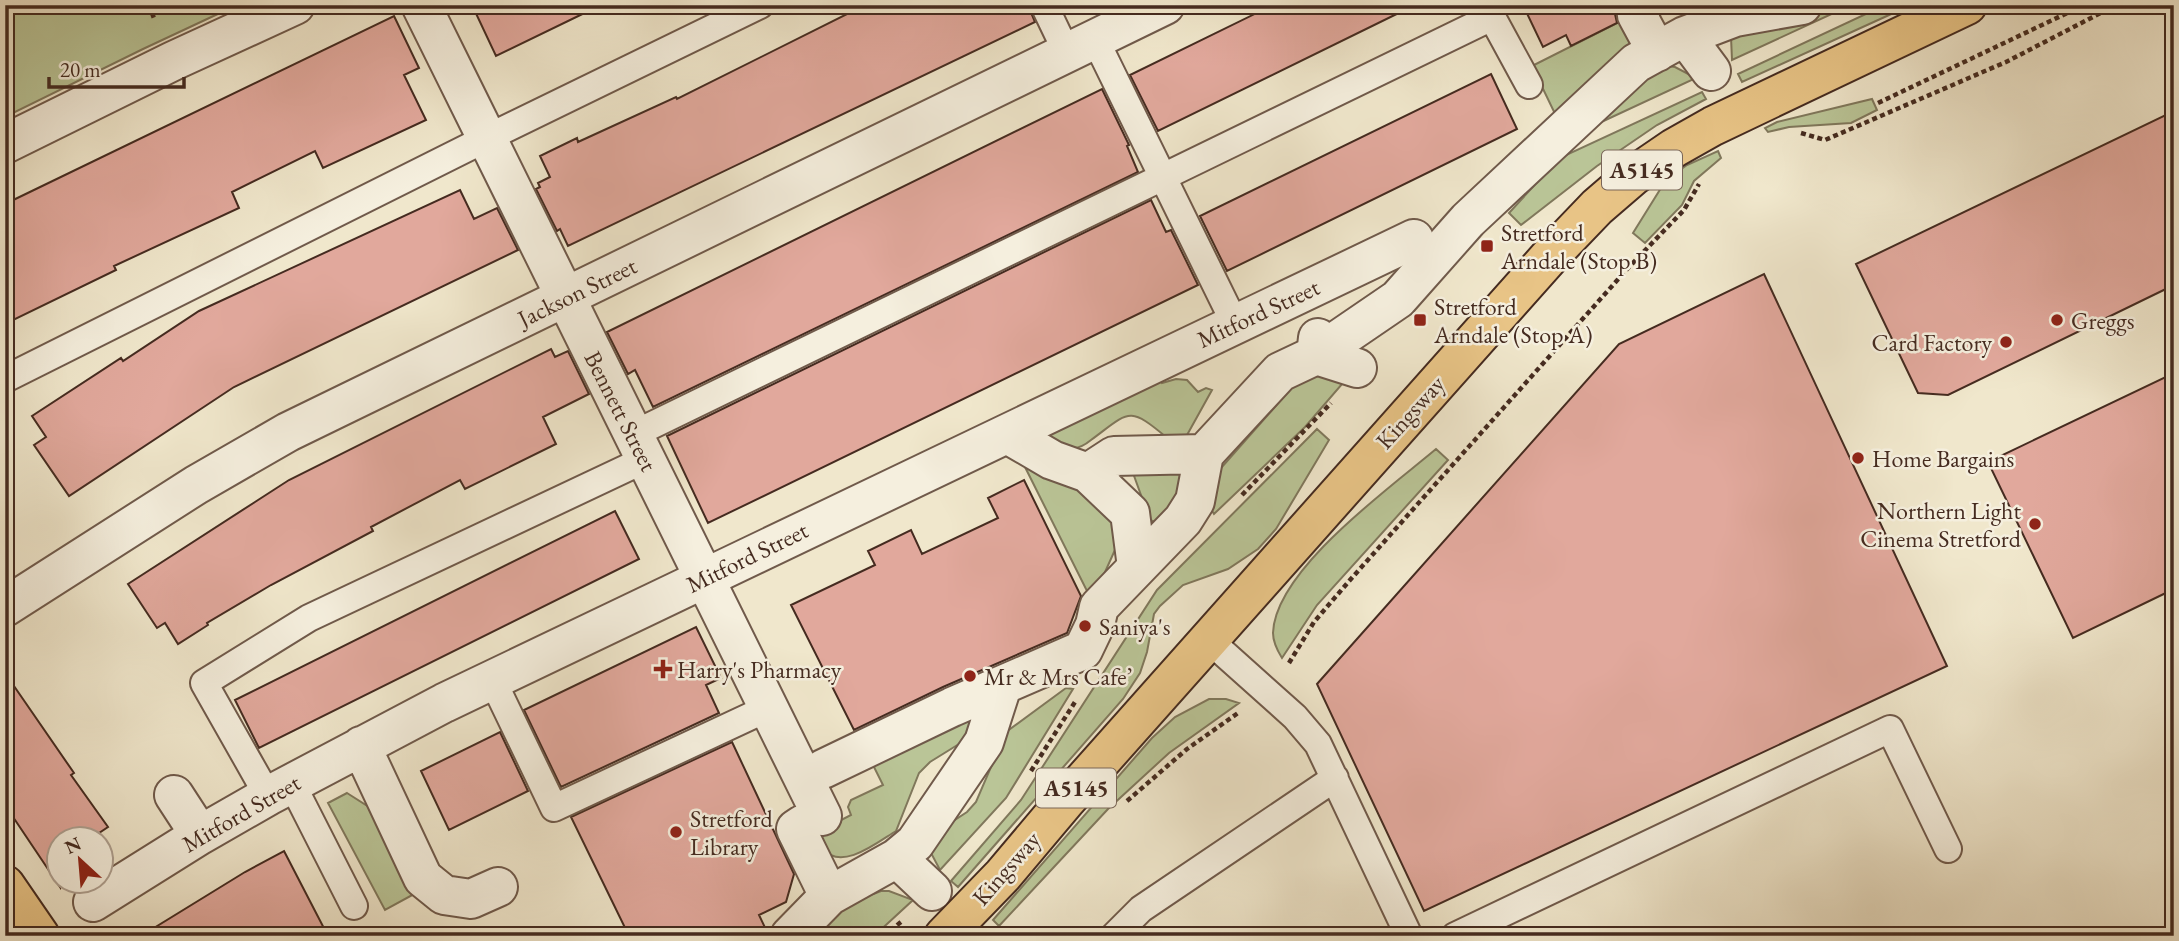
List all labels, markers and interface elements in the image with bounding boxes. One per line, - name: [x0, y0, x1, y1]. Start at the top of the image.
- scale bar: [49, 46, 184, 90]
- text: 20 m: [60, 56, 101, 83]
- road number: A5145: [1602, 150, 1682, 190]
- place label: Stretford Arndale (Stop B): [1500, 217, 1657, 276]
- marker: Stretford Arndale (Stop B): [1479, 238, 1495, 254]
- street label: Jackson Street: [511, 250, 642, 335]
- street label: Mitford Street: [1192, 271, 1325, 355]
- place label: Stretford Arndale (Stop A): [1433, 291, 1593, 350]
- place label: Greggs: [2071, 305, 2135, 336]
- marker: Stretford Arndale (Stop A): [1412, 312, 1428, 328]
- marker: Greggs: [2049, 312, 2065, 328]
- place label: Card Factory: [1872, 327, 1992, 358]
- marker: Card Factory: [1998, 334, 2014, 350]
- street label: Bennett Street: [578, 346, 665, 477]
- street label: Kingsway: [1369, 368, 1452, 455]
- place label: Home Bargains: [1872, 443, 2014, 474]
- marker: Home Bargains: [1850, 450, 1866, 466]
- place label: Northern Light Cinema Stretford: [1860, 495, 2022, 554]
- street label: Mitford Street: [681, 514, 813, 600]
- marker: Northern Light Cinema Stretford: [2027, 516, 2043, 532]
- place label: Saniya's: [1099, 611, 1171, 642]
- marker: Saniya's: [1077, 618, 1093, 634]
- place label: Harry's Pharmacy: [677, 654, 842, 685]
- marker: Harry's Pharmacy: [655, 661, 671, 677]
- place label: Mr & Mrs Cafe’: [984, 661, 1132, 692]
- marker: Mr & Mrs Cafe’: [962, 668, 978, 684]
- street label: Mitford Street: [176, 766, 306, 859]
- road number: A5145: [1036, 768, 1116, 808]
- place label: Stretford Library: [690, 803, 774, 862]
- marker: Stretford Library: [668, 824, 684, 840]
- street label: Kingsway: [965, 824, 1047, 912]
- north arrow: [46, 825, 116, 895]
- text: N: [60, 830, 86, 860]

